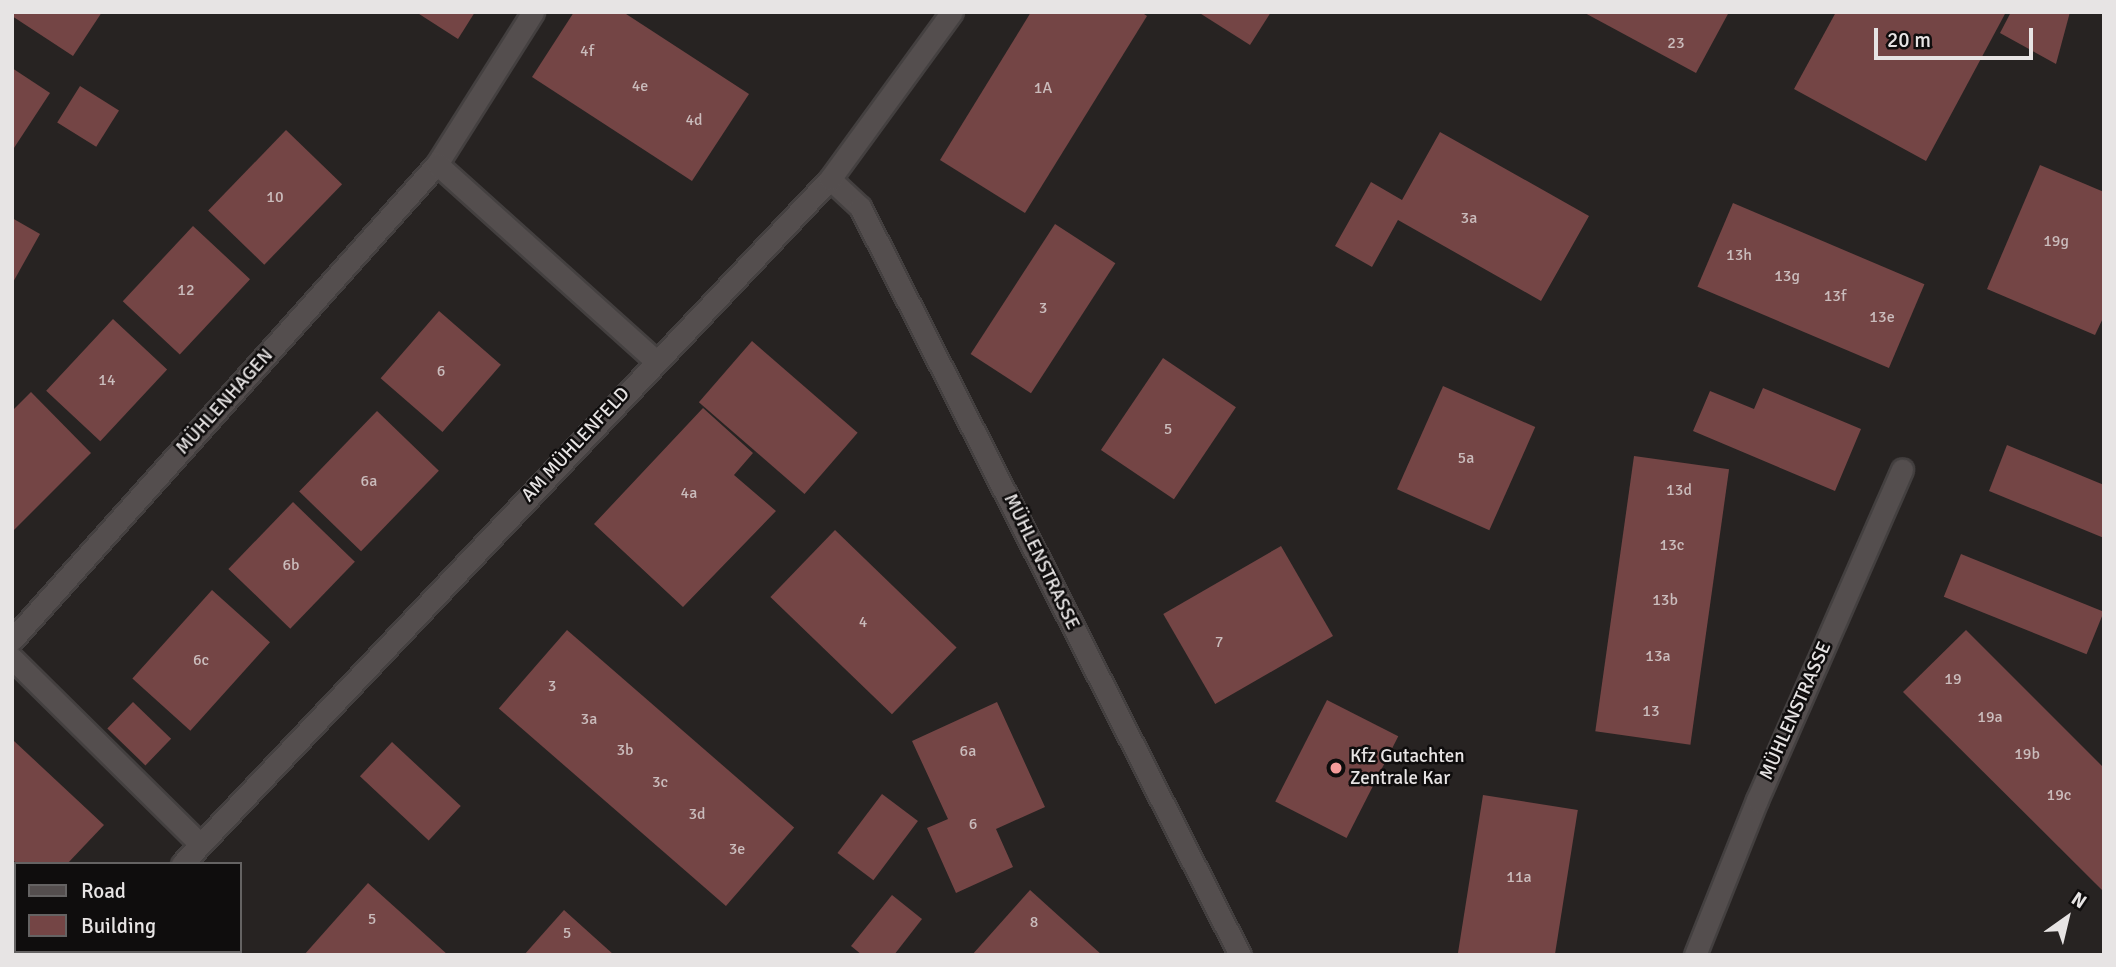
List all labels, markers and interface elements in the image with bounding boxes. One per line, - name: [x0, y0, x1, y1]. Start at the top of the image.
- scale bar: [1878, 14, 2037, 58]
- text: 20 m: [1887, 27, 1931, 53]
- house number: 23: [1667, 33, 1685, 53]
- house number: 4f: [580, 41, 594, 61]
- house number: 4e: [632, 76, 648, 96]
- house number: 1A: [1034, 78, 1052, 98]
- house number: 4d: [685, 110, 703, 130]
- house number: 10: [266, 187, 284, 207]
- house number: 3a: [1461, 208, 1477, 228]
- house number: 19g: [2043, 231, 2069, 251]
- house number: 13h: [1726, 245, 1752, 265]
- house number: 13g: [1774, 266, 1800, 286]
- house number: 12: [177, 280, 195, 300]
- house number: 13f: [1824, 286, 1846, 306]
- house number: 3: [1039, 298, 1047, 318]
- house number: 13e: [1869, 307, 1895, 327]
- street label: MÜHLENHAGEN: [172, 344, 278, 460]
- house number: 6: [437, 361, 445, 381]
- house number: 14: [98, 370, 116, 390]
- street label: AM MÜHLENFELD: [517, 383, 635, 507]
- house number: 5: [1164, 419, 1172, 439]
- house number: 5a: [1458, 448, 1474, 468]
- house number: 6a: [361, 471, 377, 491]
- house number: 13d: [1666, 480, 1692, 500]
- house number: 4a: [681, 483, 697, 503]
- street label: MÜHLENSTRASSE: [998, 490, 1084, 634]
- house number: 13c: [1660, 535, 1684, 555]
- house number: 6b: [282, 555, 300, 575]
- house number: 13b: [1652, 590, 1678, 610]
- house number: 4: [859, 612, 867, 632]
- house number: 7: [1215, 632, 1223, 652]
- street label: MÜHLENSTRASSE: [1755, 639, 1837, 783]
- house number: 13a: [1645, 646, 1671, 666]
- house number: 6c: [193, 650, 209, 670]
- house number: 19: [1944, 669, 1962, 689]
- house number: 3: [548, 676, 556, 696]
- house number: 13: [1642, 701, 1660, 721]
- house number: 19a: [1977, 707, 2003, 727]
- house number: 3a: [581, 709, 597, 729]
- house number: 3b: [616, 740, 634, 760]
- house number: 6a: [960, 741, 976, 761]
- house number: 19b: [2014, 744, 2040, 764]
- place label: Kfz Gutachten Zentrale Kar: [1350, 746, 1465, 790]
- marker: Kfz Gutachten Zentrale Kar: [1328, 760, 1344, 776]
- house number: 3c: [652, 772, 668, 792]
- house number: 19c: [2047, 785, 2071, 805]
- house number: 3d: [688, 804, 706, 824]
- house number: 6: [969, 814, 977, 834]
- house number: 3e: [729, 839, 745, 859]
- legend: [14, 862, 242, 953]
- house number: 11a: [1506, 867, 1532, 887]
- text: Road: [81, 878, 126, 904]
- north arrow: [2032, 883, 2102, 953]
- text: N: [2067, 887, 2091, 914]
- house number: 5: [368, 909, 376, 929]
- house number: 8: [1030, 912, 1038, 932]
- text: Building: [81, 913, 156, 939]
- house number: 5: [563, 923, 571, 943]

